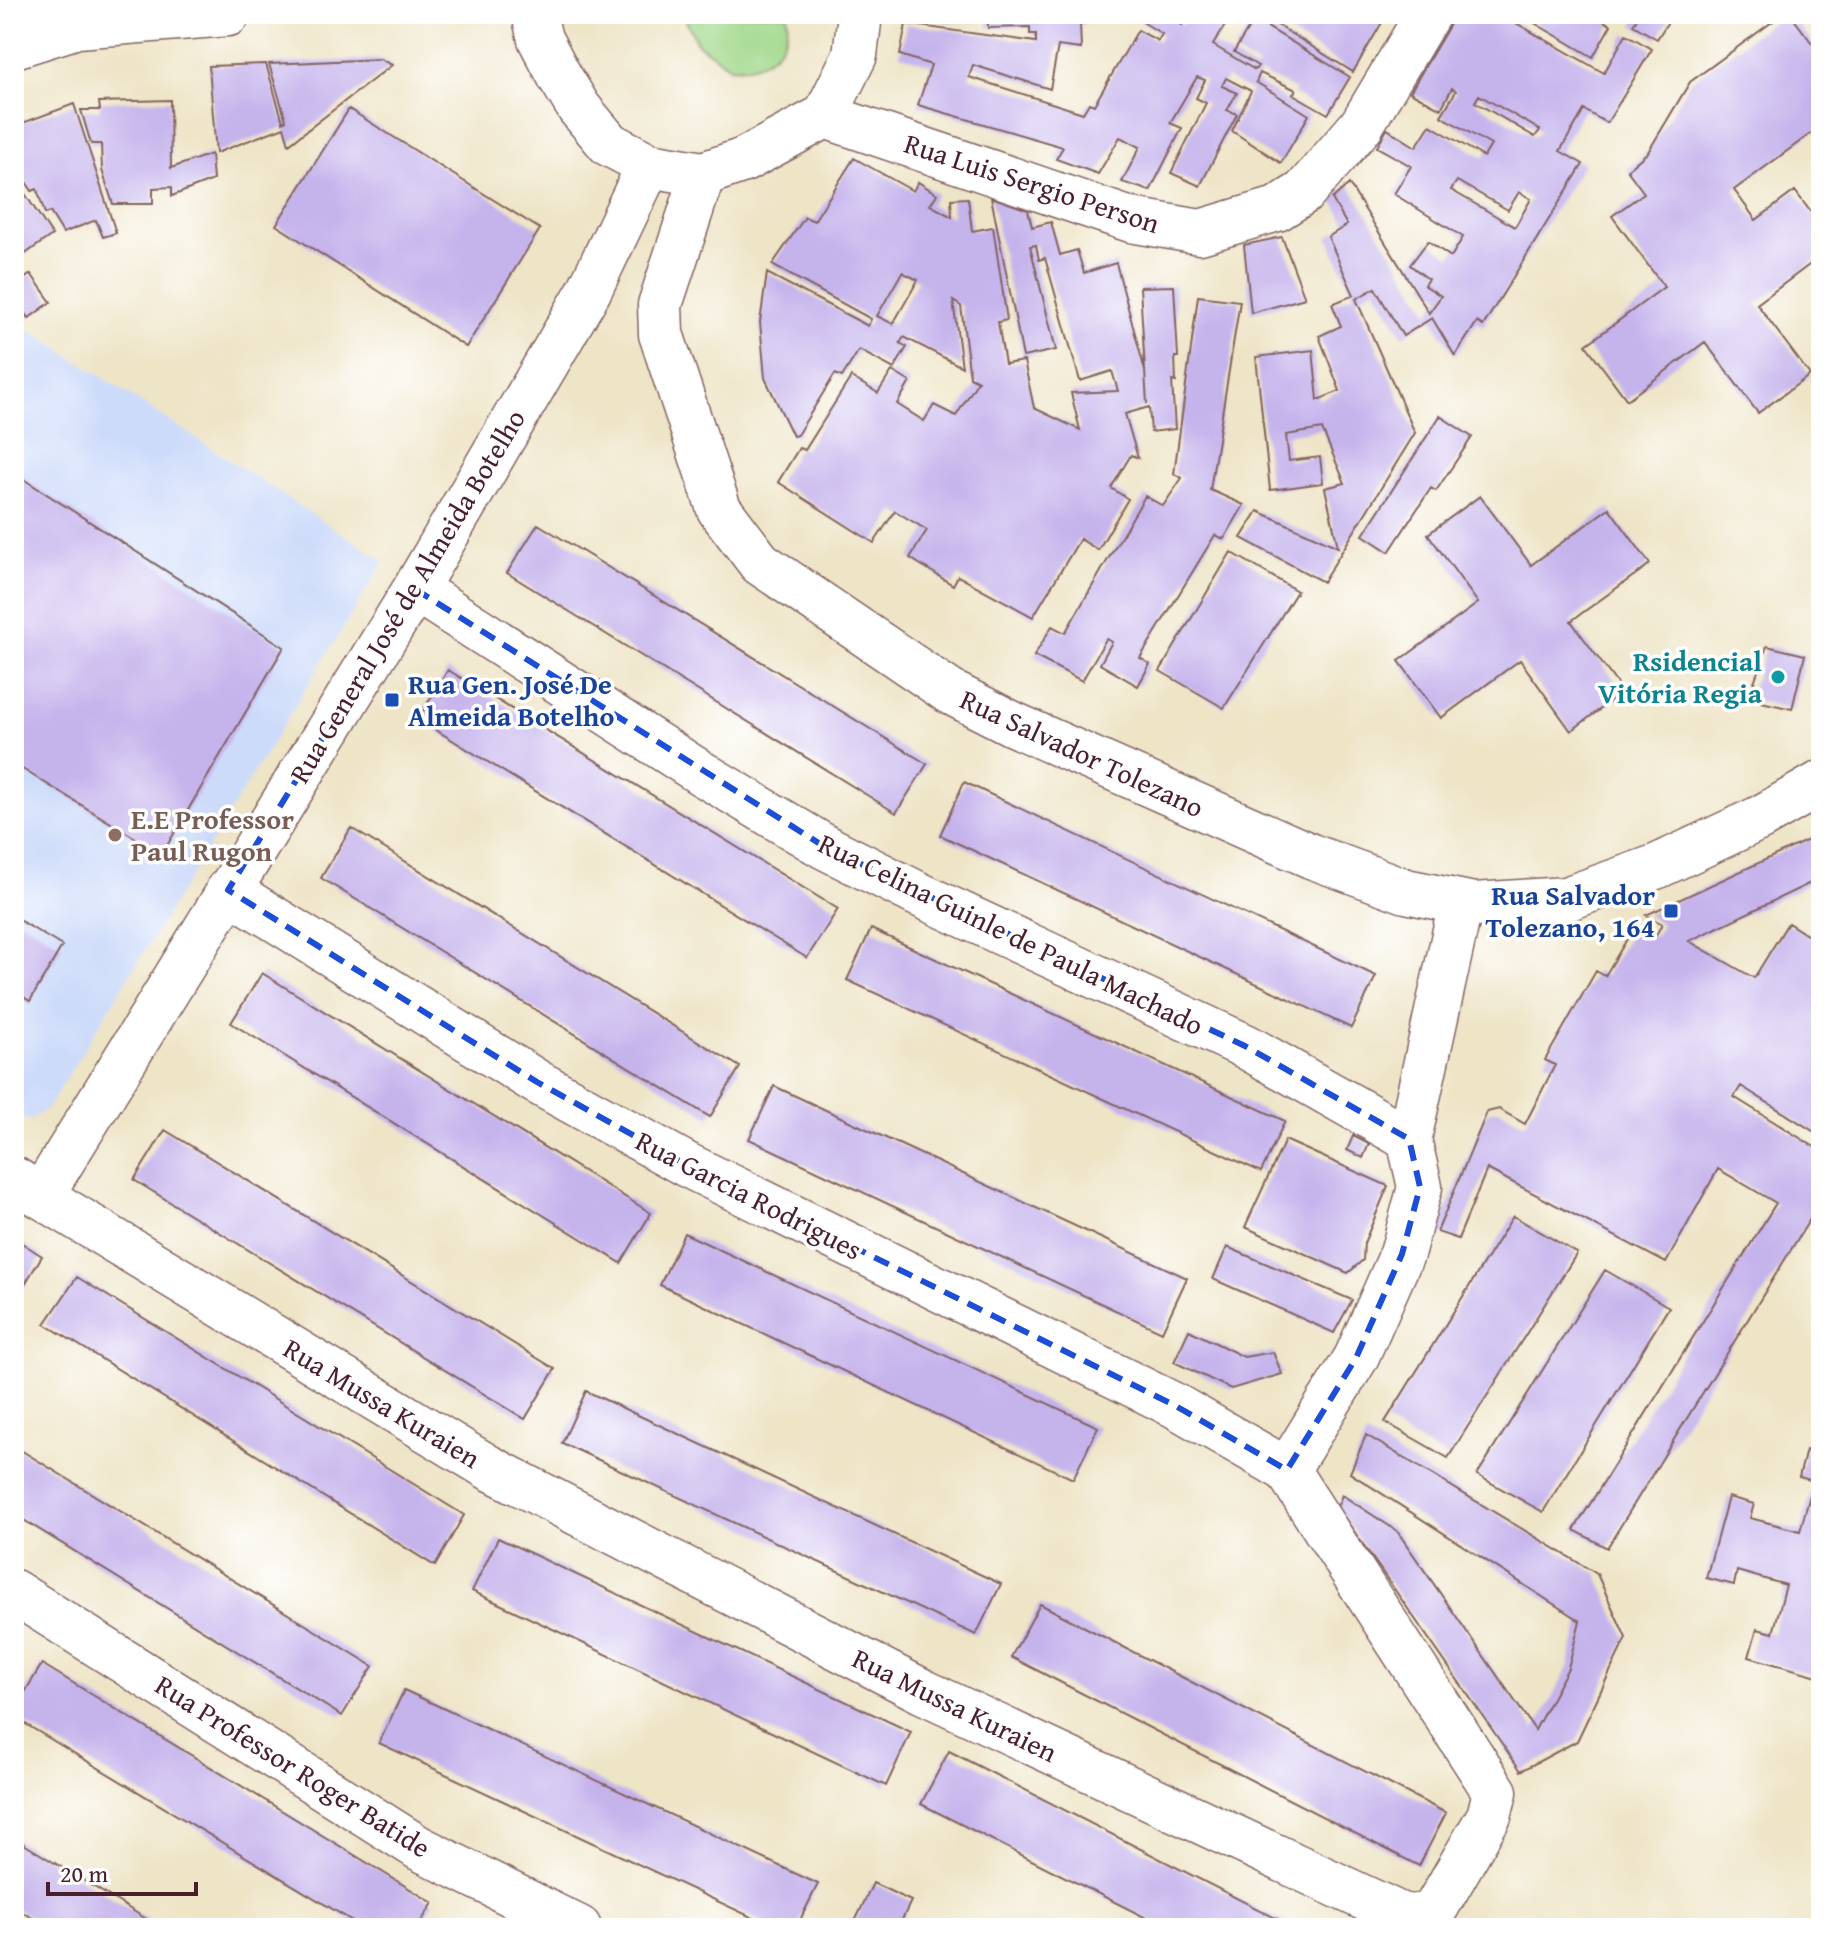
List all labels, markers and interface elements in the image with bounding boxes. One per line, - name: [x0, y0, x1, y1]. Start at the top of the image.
- street label: Rua Luis Sergio Person: [899, 122, 1165, 243]
- street label: Rua General José de Almeida Botelho: [278, 401, 535, 790]
- place label: Rsidencial Vitória Regia: [1598, 640, 1763, 713]
- place label: Rua Gen. José De Almeida Botelho: [408, 663, 614, 736]
- marker: Rsidencial Vitória Regia: [1769, 668, 1787, 686]
- street label: Rua Salvador Tolezano: [954, 678, 1211, 827]
- marker: Rua Gen. José De Almeida Botelho: [383, 691, 401, 709]
- place label: E.E Professor Paul Rugon: [131, 798, 294, 871]
- street label: Rua Celina Guinle de Paula Machado: [812, 822, 1211, 1045]
- marker: E.E Professor Paul Rugon: [106, 826, 124, 844]
- place label: Rua Salvador Tolezano, 164: [1485, 874, 1655, 947]
- marker: Rua Salvador Tolezano, 164: [1662, 902, 1680, 920]
- street label: Rua Garcia Rodrigues: [629, 1120, 870, 1269]
- street label: Rua Mussa Kuraien: [276, 1327, 489, 1478]
- street label: Rua Mussa Kuraien: [846, 1637, 1065, 1772]
- street label: Rua Professor Roger Batide: [148, 1664, 439, 1867]
- scale bar: [48, 1846, 196, 1896]
- text: 20 m: [60, 1856, 108, 1891]

